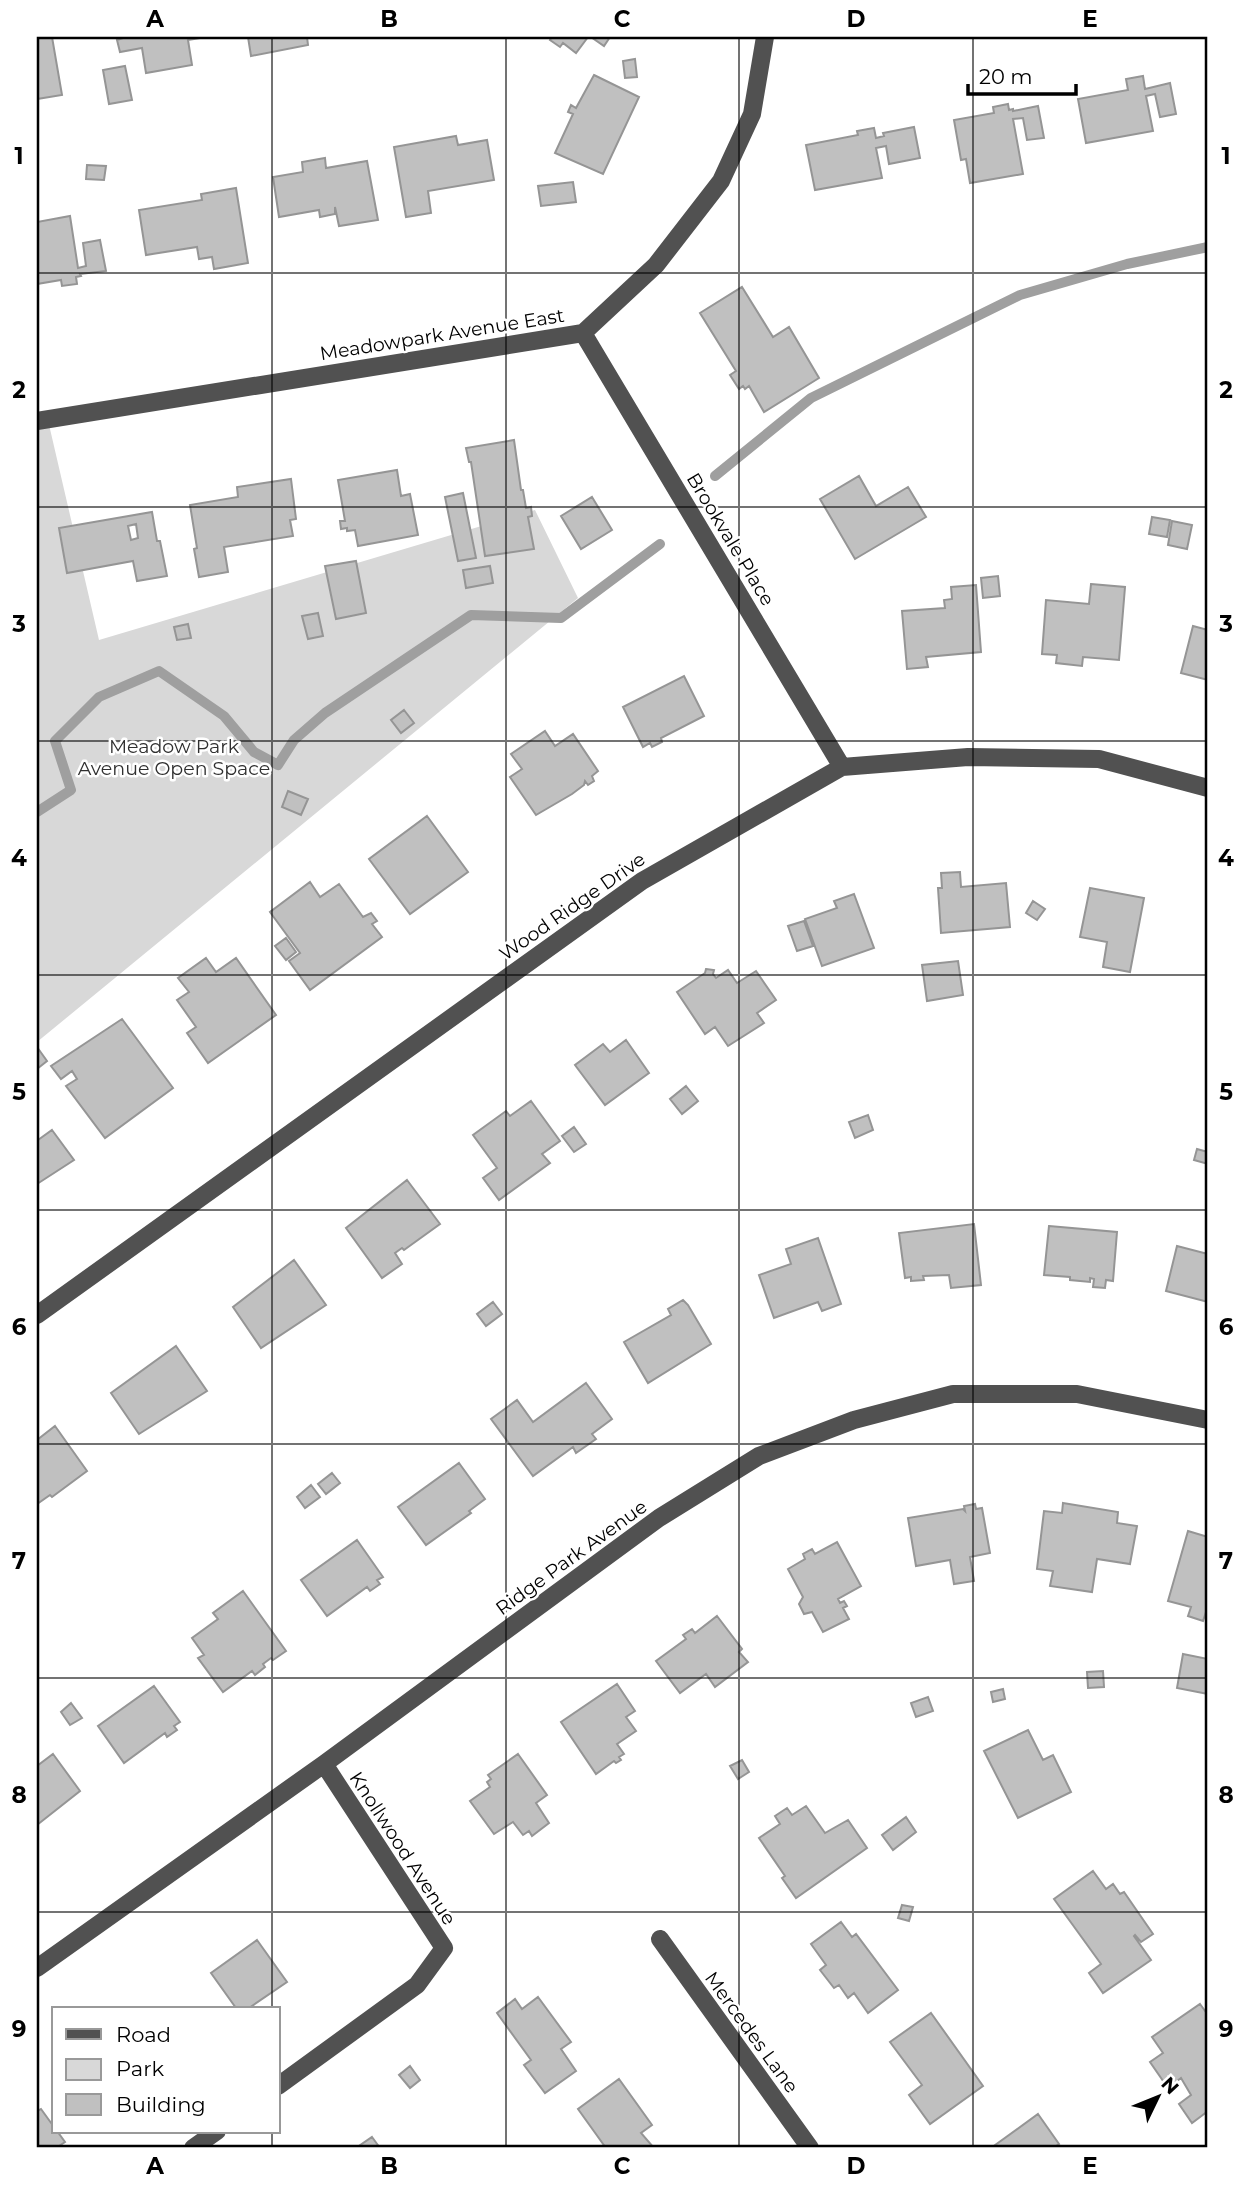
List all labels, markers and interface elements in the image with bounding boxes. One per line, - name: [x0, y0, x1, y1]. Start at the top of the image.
- text: A: [145, 5, 164, 33]
- text: B: [380, 5, 398, 33]
- text: C: [614, 5, 631, 33]
- text: D: [847, 5, 866, 33]
- text: E: [1082, 5, 1098, 33]
- scale bar: [968, 52, 1077, 96]
- text: 20 m: [979, 64, 1033, 89]
- text: 1: [14, 142, 24, 170]
- text: 1: [1221, 142, 1231, 170]
- street label: Meadowpark Avenue East: [318, 304, 566, 365]
- text: 2: [12, 376, 26, 404]
- text: 2: [1219, 376, 1233, 404]
- street label: Brookvale Place: [682, 469, 779, 610]
- text: 3: [11, 610, 26, 638]
- text: 3: [1218, 610, 1233, 638]
- park label: Meadow Park Avenue Open Space: [78, 735, 270, 780]
- text: 4: [11, 844, 27, 872]
- text: 4: [1218, 844, 1234, 872]
- street label: Wood Ridge Drive: [495, 847, 650, 965]
- text: 5: [12, 1078, 26, 1106]
- text: 5: [1219, 1078, 1233, 1106]
- text: 6: [12, 1313, 27, 1341]
- text: 6: [1219, 1313, 1234, 1341]
- street label: Ridge Park Avenue: [491, 1495, 651, 1620]
- text: 7: [12, 1547, 26, 1575]
- text: 7: [1219, 1547, 1233, 1575]
- street label: Knollwood Avenue: [344, 1767, 461, 1929]
- text: 8: [11, 1781, 27, 1809]
- text: 8: [1218, 1781, 1234, 1809]
- street label: Mercedes Lane: [700, 1967, 803, 2097]
- legend: [52, 2007, 280, 2132]
- text: 9: [12, 2015, 26, 2043]
- text: 9: [1219, 2015, 1233, 2043]
- text: Road: [116, 2022, 171, 2047]
- text: Park: [116, 2056, 164, 2081]
- north arrow: [1122, 2062, 1192, 2132]
- text: N: [1156, 2072, 1184, 2099]
- text: Building: [116, 2092, 206, 2117]
- text: A: [145, 2152, 164, 2180]
- text: B: [380, 2152, 398, 2180]
- text: C: [614, 2152, 631, 2180]
- text: D: [847, 2152, 866, 2180]
- text: E: [1082, 2152, 1098, 2180]

